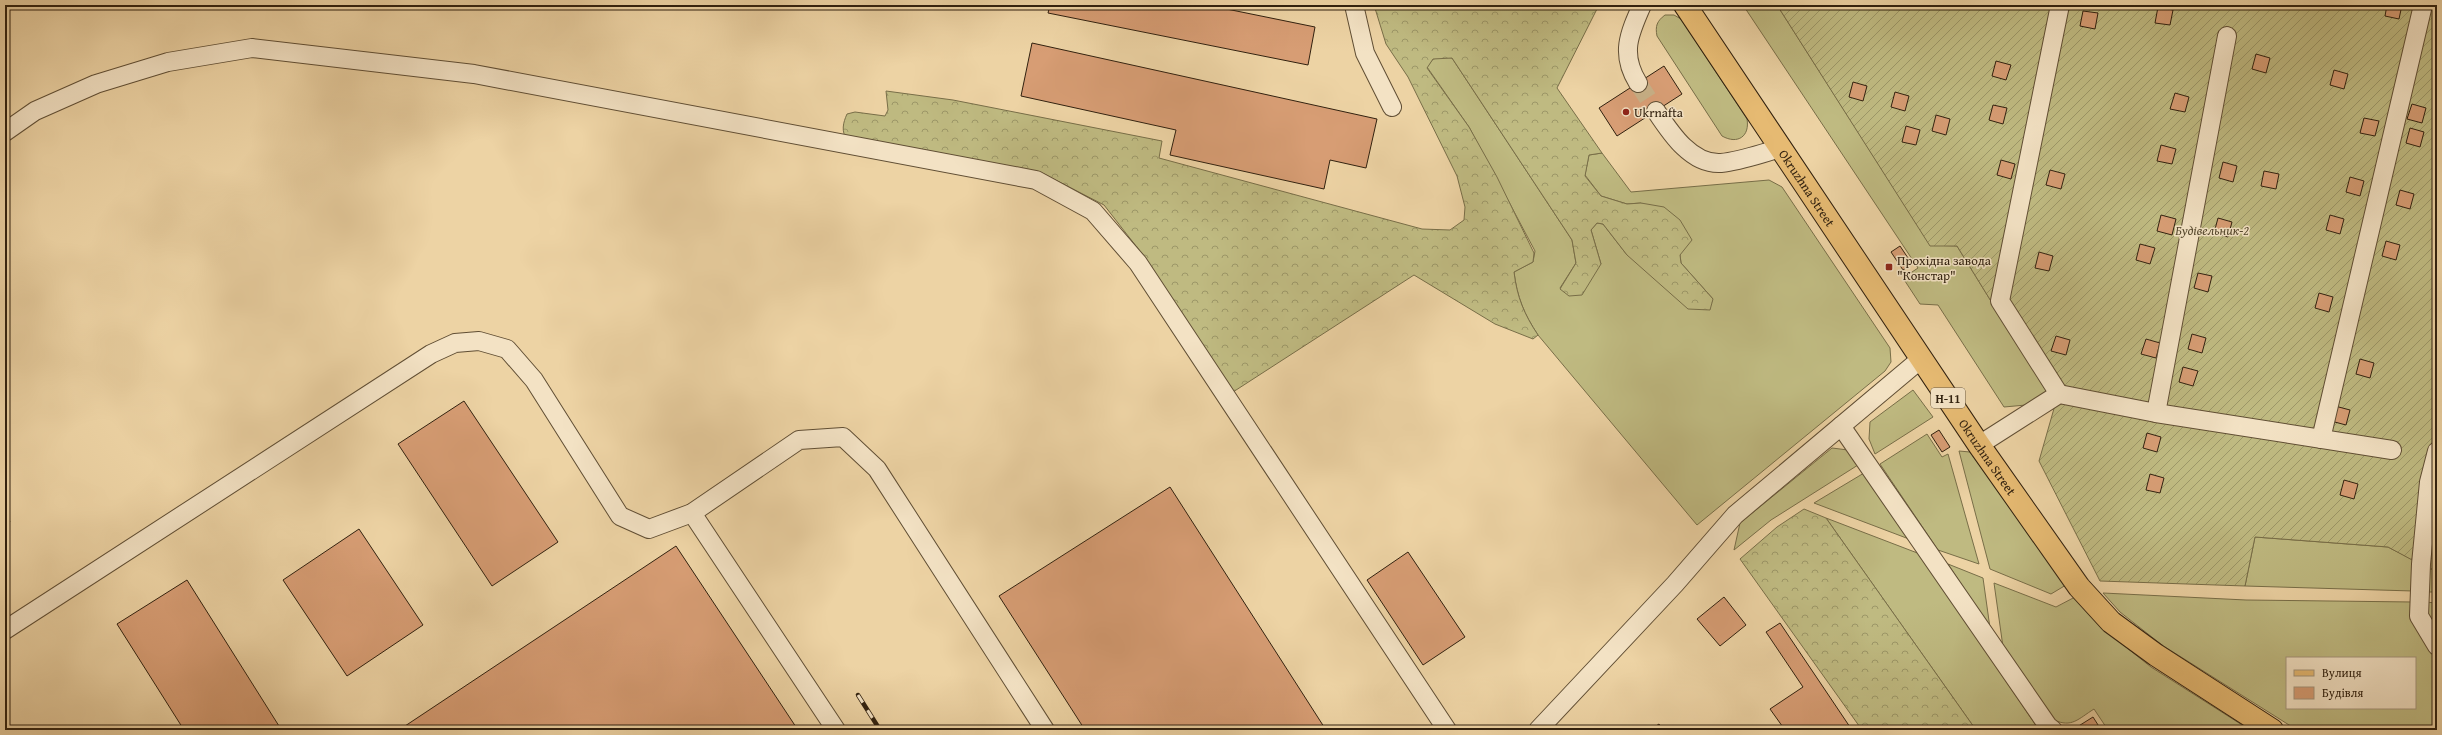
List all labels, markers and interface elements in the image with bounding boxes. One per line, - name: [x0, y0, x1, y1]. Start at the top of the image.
- place label: Ukrnafta: [1634, 103, 1684, 122]
- marker: Ukrnafta: [1621, 107, 1631, 117]
- street label: Okruzhna Street: [1775, 146, 1840, 231]
- park label: Будівельник-2: [2175, 221, 2249, 240]
- place label: Прохідна завода "Констар": [1897, 251, 1992, 285]
- marker: Прохідна завода "Констар": [1884, 262, 1894, 272]
- road number: Н-11: [1931, 388, 1965, 408]
- street label: Okruzhna Street: [1955, 415, 2021, 499]
- legend: [2286, 657, 2416, 709]
- text: Вулиця: [2322, 664, 2362, 681]
- text: Будівля: [2322, 684, 2363, 701]

